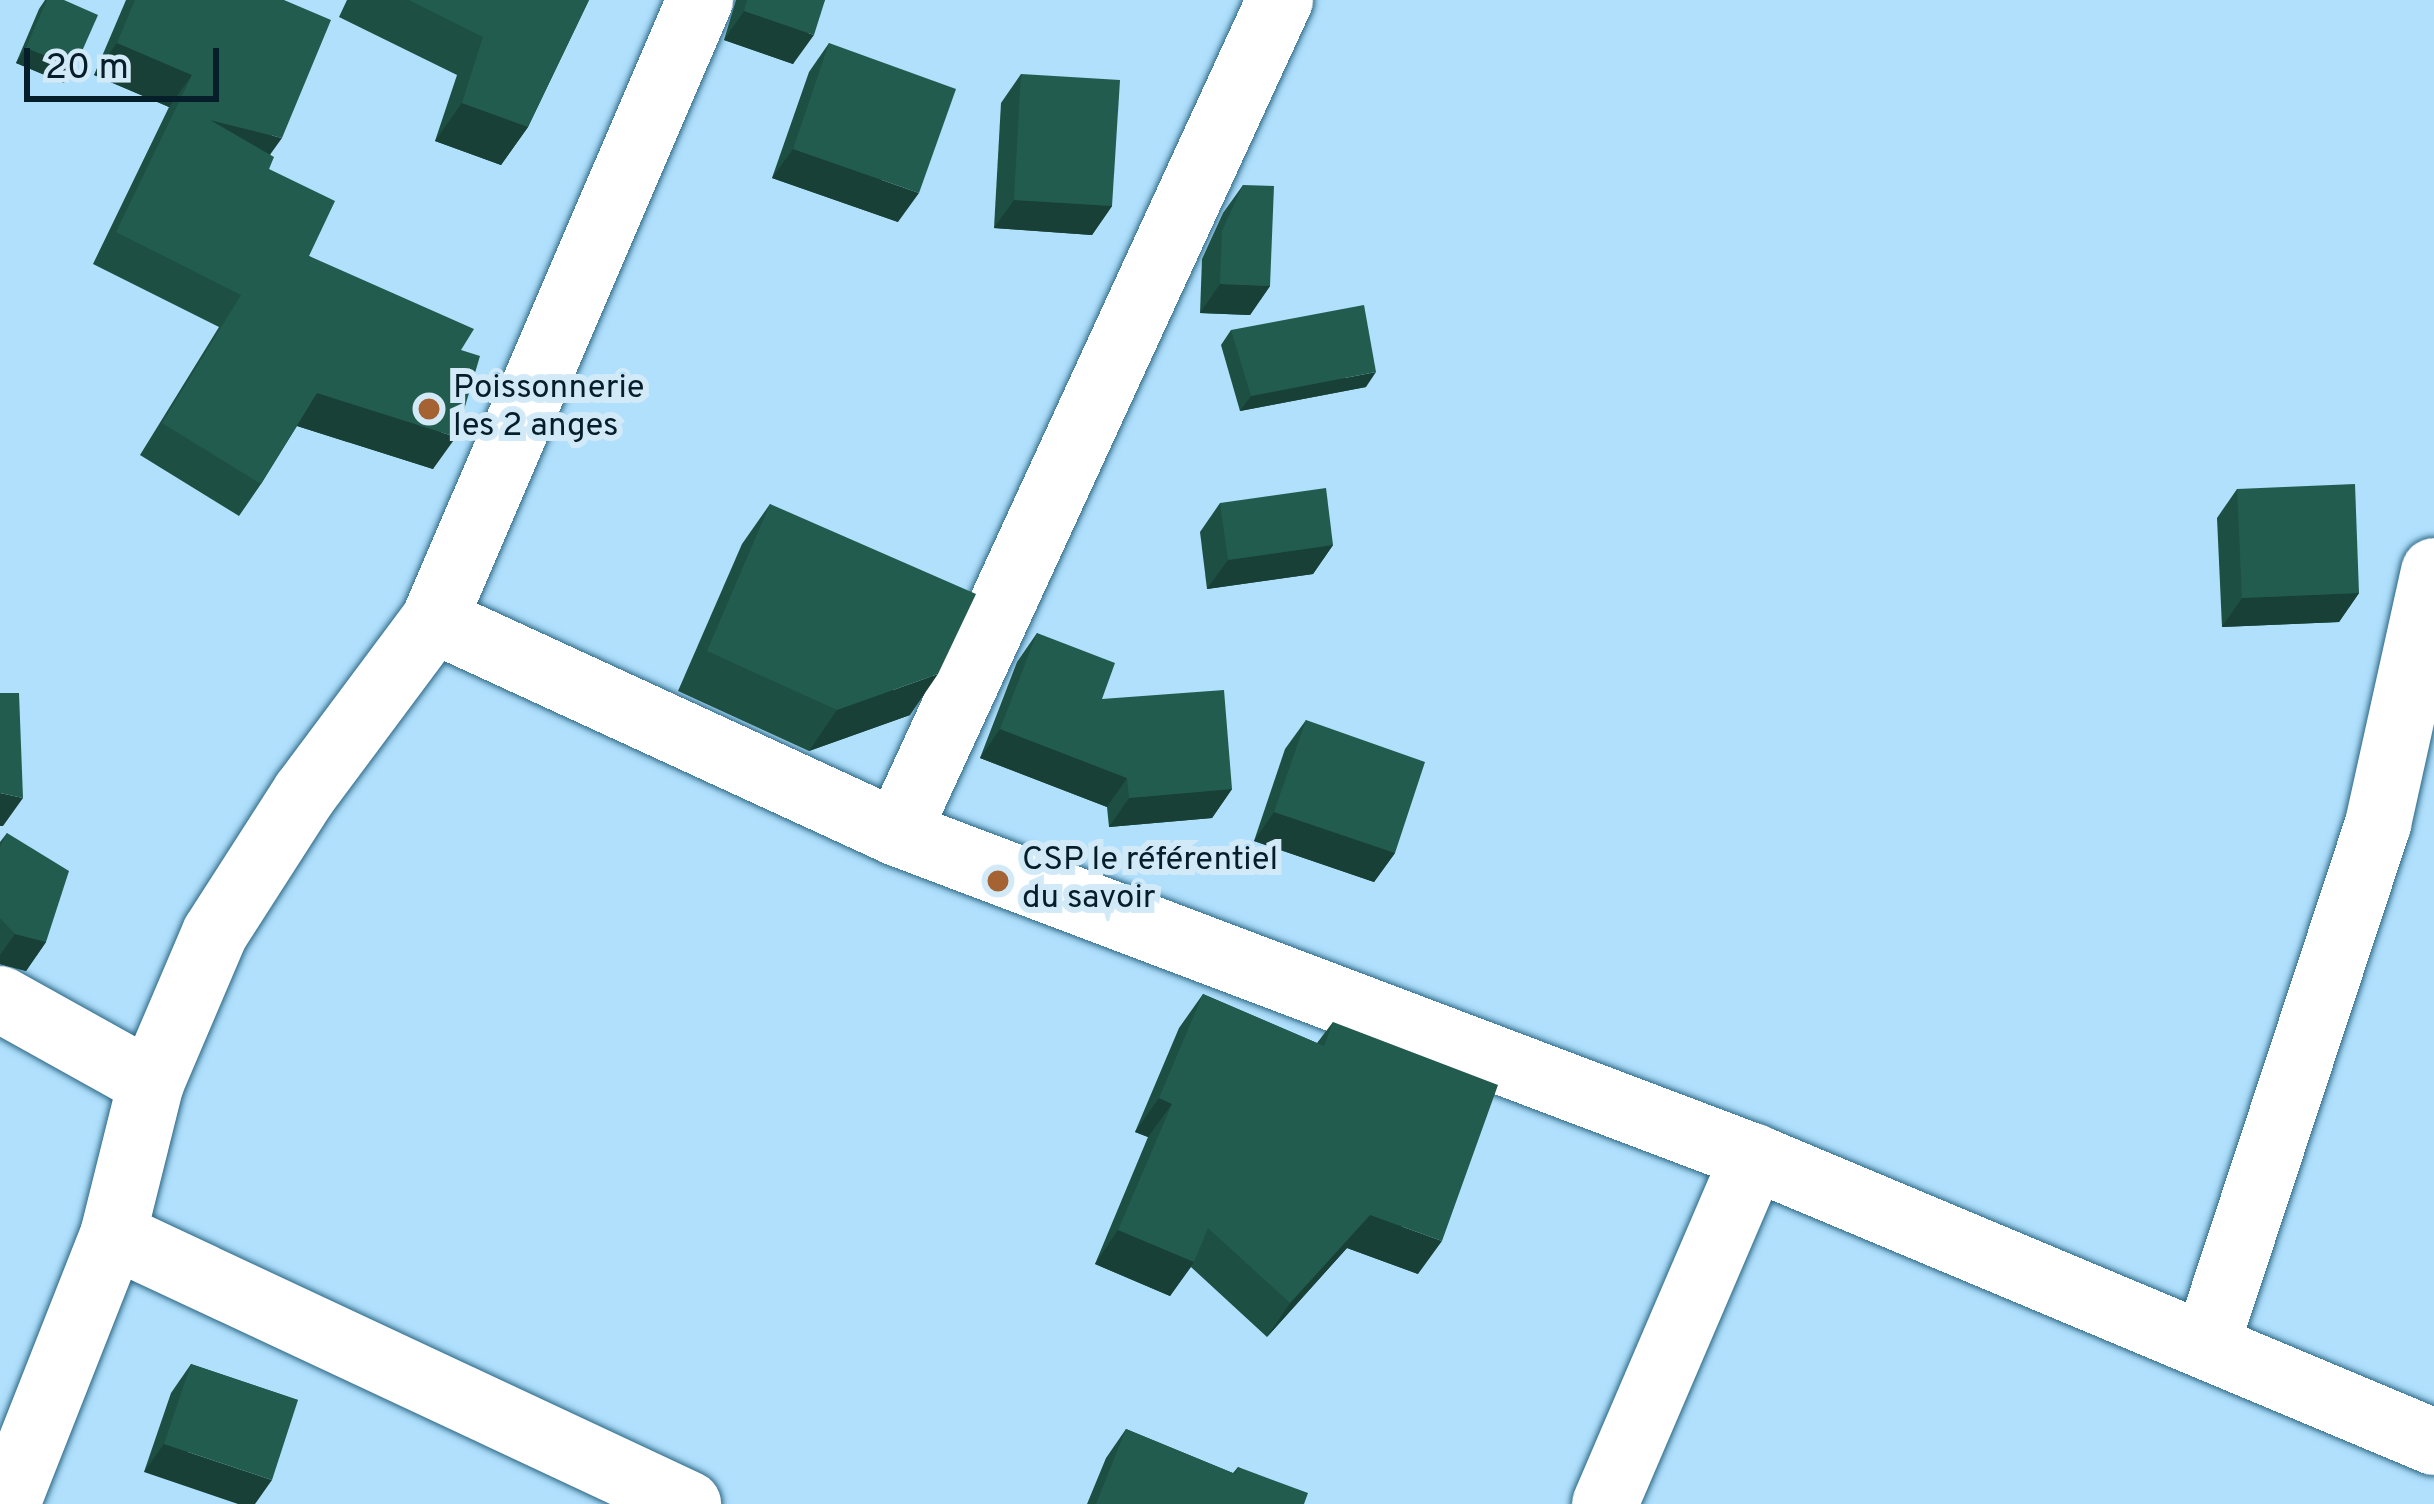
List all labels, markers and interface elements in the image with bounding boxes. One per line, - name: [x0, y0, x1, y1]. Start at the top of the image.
- scale bar: [30, 24, 225, 98]
- text: 20 m: [45, 46, 129, 92]
- place label: Poissonnerie les 2 anges: [453, 370, 645, 448]
- marker: Poissonnerie les 2 anges: [416, 396, 442, 422]
- place label: CSP le référentiel du savoir: [1022, 842, 1278, 920]
- marker: CSP le référentiel du savoir: [985, 868, 1011, 894]

